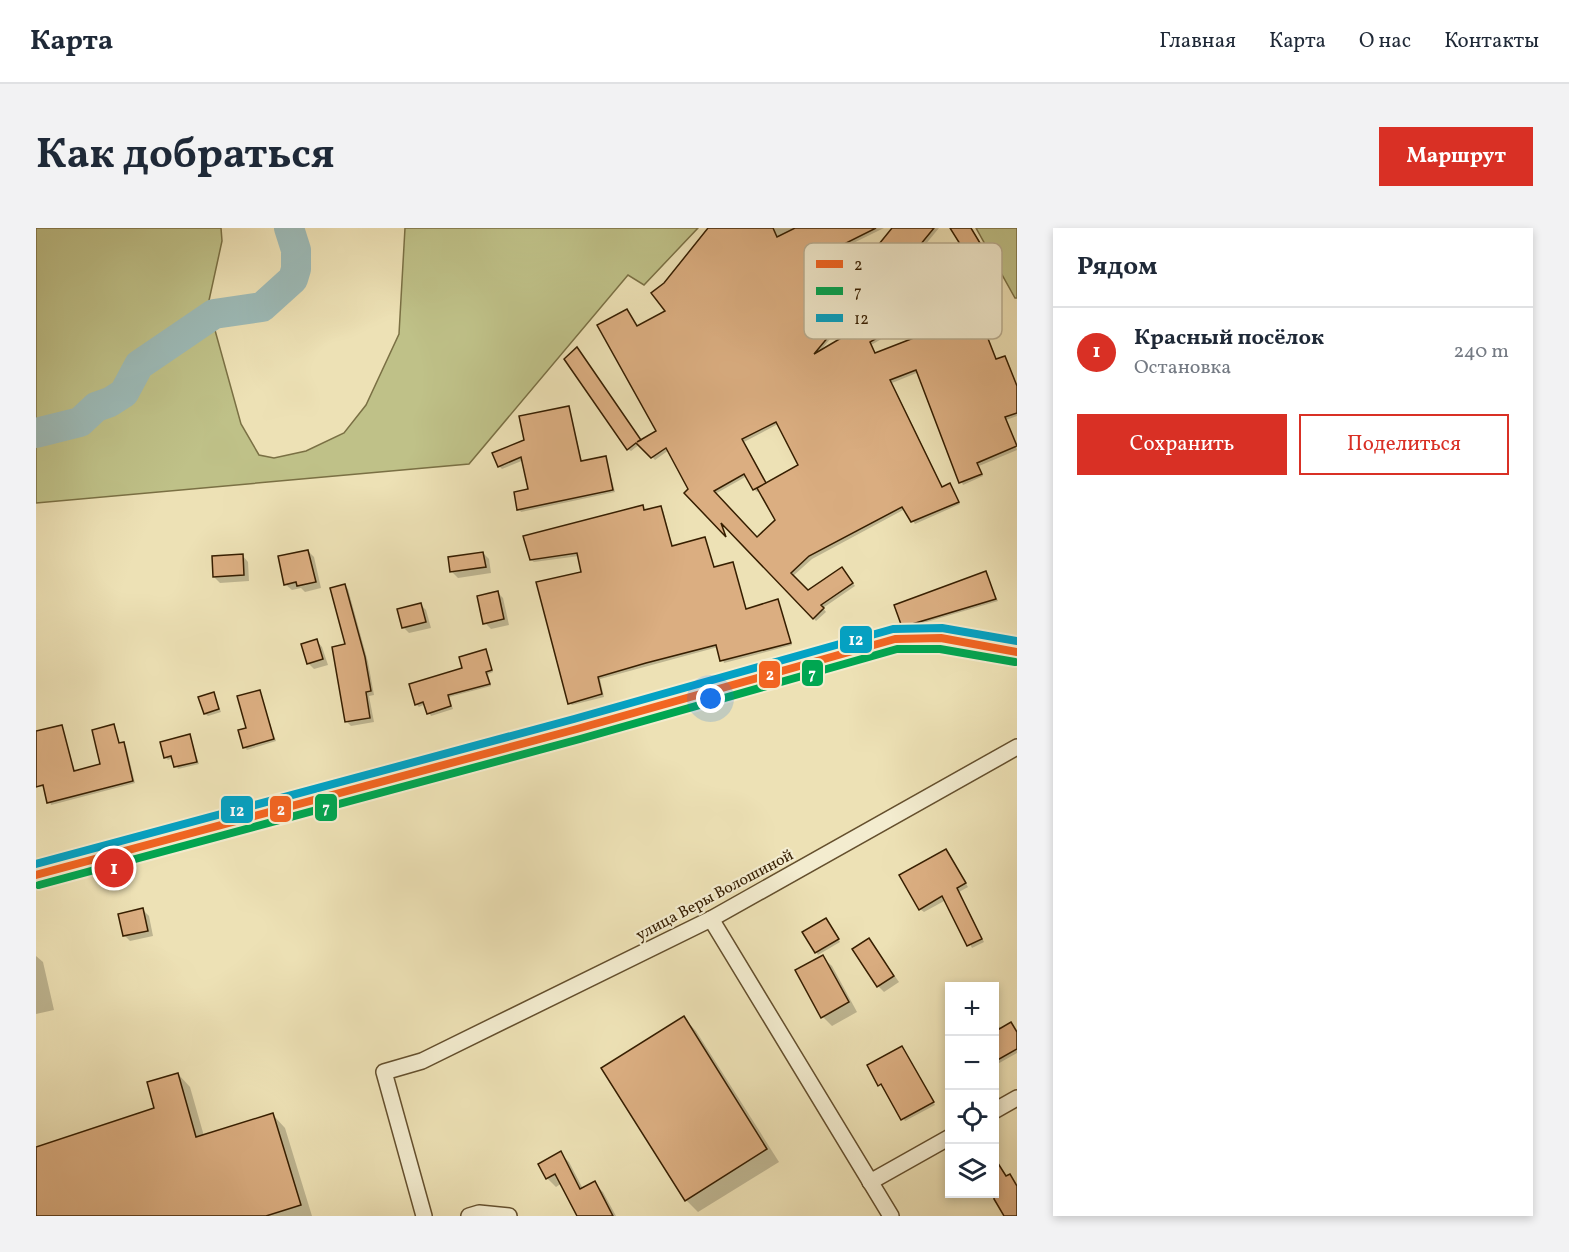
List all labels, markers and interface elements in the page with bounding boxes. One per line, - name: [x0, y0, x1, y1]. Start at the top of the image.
- text: Карта: [30, 22, 113, 61]
- text: Главная: [1159, 27, 1236, 56]
- text: Карта: [1269, 27, 1326, 56]
- text: О нас: [1359, 27, 1411, 56]
- text: Контакты: [1444, 27, 1539, 56]
- text: Как добраться: [36, 127, 335, 186]
- button: Маршрут: [1379, 127, 1533, 186]
- legend: [804, 243, 1002, 339]
- text: Рядом: [1077, 249, 1157, 285]
- text: 2: [854, 255, 863, 277]
- text: 7: [854, 282, 862, 304]
- text: 12: [854, 309, 869, 331]
- text: Красный посёлок: [1134, 323, 1324, 354]
- text: 1: [1092, 338, 1101, 366]
- text: 240 m: [1454, 338, 1509, 366]
- text: Остановка: [1134, 354, 1231, 382]
- button: Сохранить: [1077, 414, 1287, 475]
- button: Поделиться: [1299, 414, 1509, 475]
- line badge: 12: [839, 625, 873, 654]
- text: 12: [849, 630, 863, 652]
- line badge: 7: [801, 659, 824, 687]
- line badge: 2: [758, 660, 781, 689]
- text: 7: [808, 664, 816, 686]
- text: 2: [766, 665, 774, 687]
- your location: [696, 684, 725, 713]
- line badge: 7: [314, 793, 338, 822]
- line badge: 12: [220, 795, 254, 824]
- line badge: 2: [269, 795, 292, 823]
- text: 7: [322, 798, 330, 820]
- text: 2: [277, 800, 285, 822]
- text: 12: [230, 801, 244, 823]
- street label: улица Веры Волошиной: [632, 845, 798, 947]
- pin: 1: [94, 846, 134, 890]
- map controls: [945, 982, 999, 1198]
- button: +: [945, 982, 999, 1036]
- button: −: [945, 1036, 999, 1090]
- button: locate: [945, 1090, 999, 1144]
- button: layers: [945, 1144, 999, 1198]

